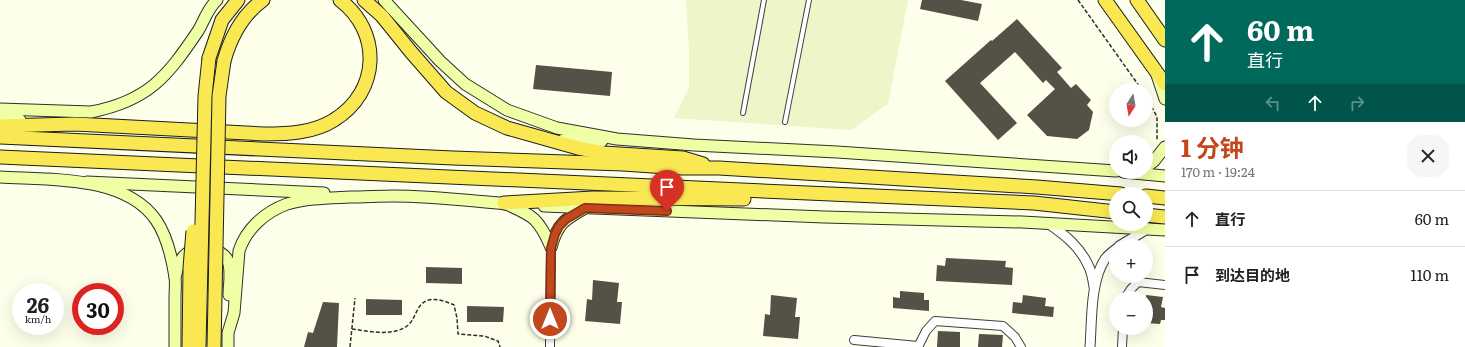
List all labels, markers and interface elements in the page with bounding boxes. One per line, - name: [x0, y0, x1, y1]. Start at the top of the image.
- text: 60 m: [1247, 8, 1314, 50]
- icon: ahead: [1181, 16, 1233, 68]
- text: 直行: [1247, 46, 1283, 73]
- north arrow: [1109, 83, 1153, 127]
- map controls: [1109, 83, 1153, 335]
- icon: left: [1262, 92, 1284, 114]
- icon: ahead: [1304, 92, 1326, 114]
- icon: right: [1346, 92, 1368, 114]
- text: 1 分钟: [1181, 129, 1244, 164]
- button: sound: [1109, 135, 1153, 179]
- button: close: [1407, 135, 1449, 177]
- text: 170 m · 19:24: [1181, 162, 1255, 181]
- pin: [650, 170, 684, 211]
- icon: arrive: [656, 176, 678, 198]
- button: search: [1109, 187, 1153, 231]
- text: 直行: [1215, 207, 1245, 230]
- text: 60 m: [1415, 207, 1449, 230]
- icon: ahead: [1181, 208, 1203, 230]
- button: +: [1109, 239, 1153, 283]
- text: 到达目的地: [1215, 263, 1290, 286]
- text: 110 m: [1411, 263, 1449, 286]
- icon: arrive: [1181, 264, 1203, 286]
- speed limit sign: 30: [72, 283, 124, 335]
- text: 26: [27, 289, 49, 319]
- button: −: [1109, 291, 1153, 335]
- position arrow: [529, 298, 571, 340]
- text: km/h: [25, 311, 51, 326]

